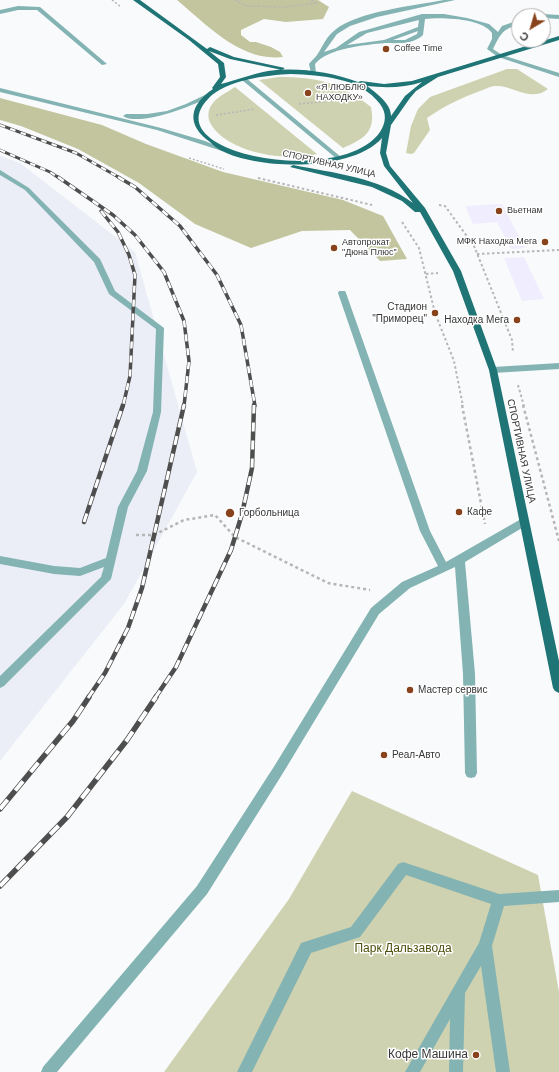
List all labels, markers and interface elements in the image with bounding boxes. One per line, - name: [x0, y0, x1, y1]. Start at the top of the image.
- north arrow: [511, 8, 551, 48]
- text: С: [517, 29, 531, 44]
- marker: Coffee Time: [381, 44, 391, 54]
- place label: Coffee Time: [394, 44, 443, 54]
- place label: «Я ЛЮБЛЮ НАХОДКУ»: [316, 83, 366, 104]
- marker: «Я ЛЮБЛЮ НАХОДКУ»: [303, 88, 313, 98]
- street label: СПОРТИВНАЯ УЛИЦА: [281, 148, 377, 180]
- marker: Вьетнам: [494, 206, 504, 216]
- place label: Вьетнам: [507, 206, 543, 216]
- place label: МФК Находка Мега: [457, 237, 537, 247]
- marker: МФК Находка Мега: [540, 237, 550, 247]
- place label: Автопрокат "Дюна Плюс": [342, 238, 397, 259]
- marker: Автопрокат "Дюна Плюс": [329, 243, 339, 253]
- place label: Стадион "Приморец": [372, 301, 427, 324]
- marker: Стадион "Приморец": [430, 308, 440, 318]
- place label: Находка Мега: [444, 314, 509, 326]
- marker: Находка Мега: [512, 315, 522, 325]
- street label: СПОРТИВНАЯ УЛИЦА: [504, 398, 538, 504]
- place label: Кафе: [467, 506, 492, 518]
- marker: Горбольница: [224, 507, 236, 519]
- place label: Горбольница: [239, 507, 299, 519]
- marker: Кафе: [454, 507, 464, 517]
- place label: Мастер сервис: [418, 684, 487, 696]
- marker: Мастер сервис: [405, 685, 415, 695]
- place label: Реал-Авто: [392, 749, 440, 761]
- marker: Реал-Авто: [379, 750, 389, 760]
- park label: Парк Дальзавода: [354, 942, 452, 956]
- place label: Кофе Машина: [388, 1048, 468, 1062]
- marker: Кофе Машина: [471, 1050, 481, 1060]

